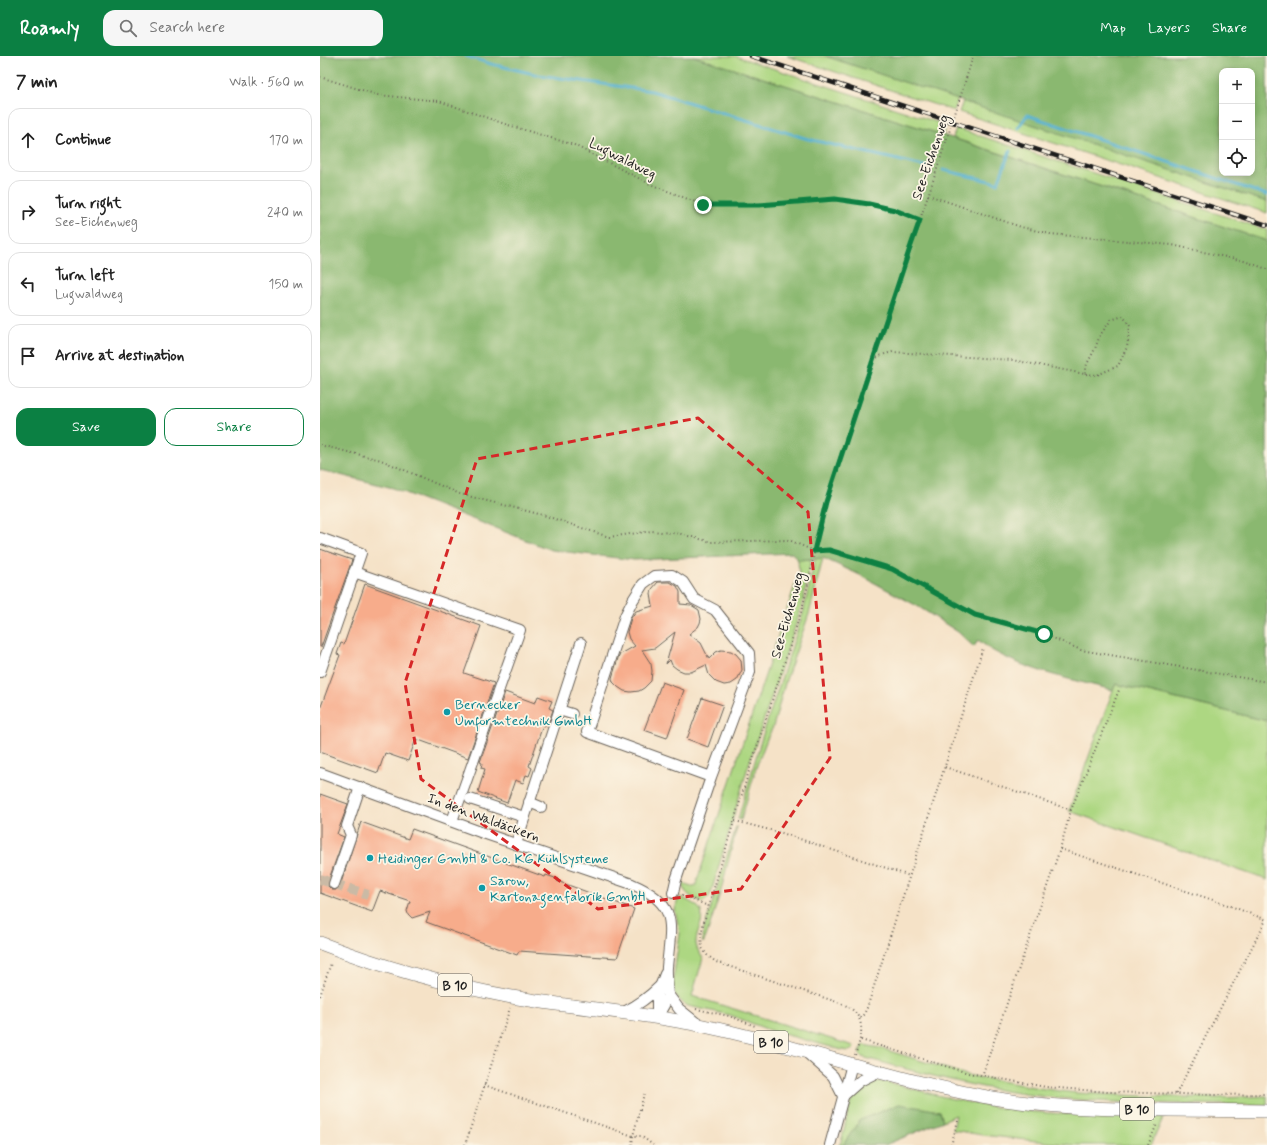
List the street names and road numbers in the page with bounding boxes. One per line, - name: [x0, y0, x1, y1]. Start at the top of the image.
- street label: See-Eichenweg: [908, 112, 955, 203]
- street label: Lugwaldweg: [585, 134, 659, 185]
- street label: See-Eichenweg: [767, 570, 810, 661]
- street label: In den Waldäckern: [425, 789, 542, 847]
- road number: B 10: [438, 974, 472, 996]
- road number: B 10: [754, 1031, 788, 1053]
- road number: B 10: [1120, 1098, 1154, 1120]

